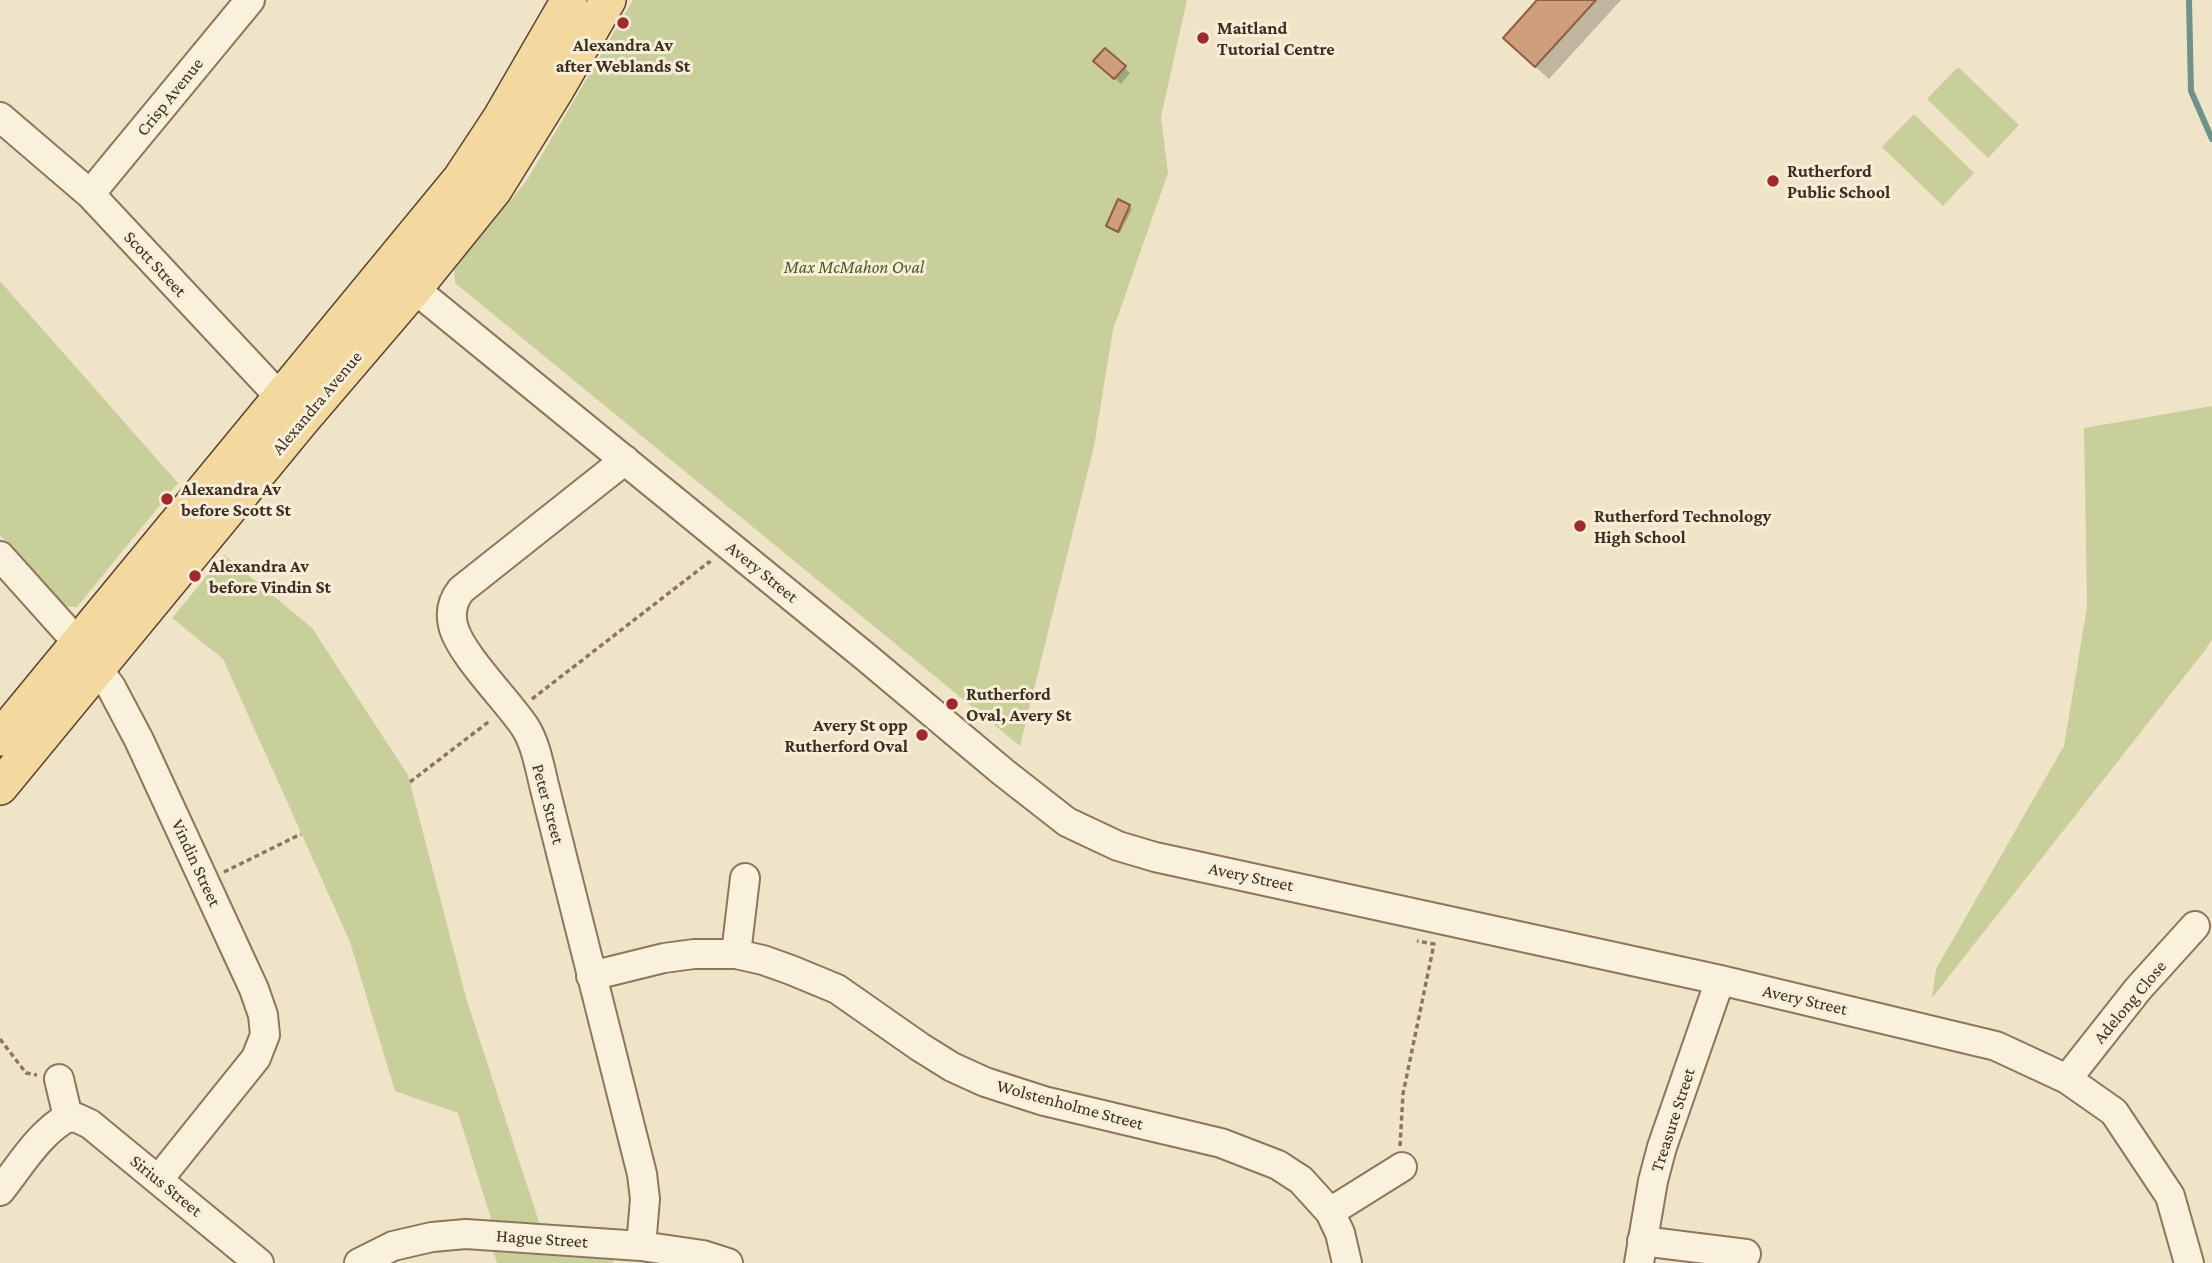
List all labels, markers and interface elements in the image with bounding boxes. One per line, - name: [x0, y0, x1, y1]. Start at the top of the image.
- marker: Alexandra Av after Weblands St: [615, 15, 631, 31]
- place label: Maitland Tutorial Centre: [1217, 17, 1335, 60]
- marker: Maitland Tutorial Centre: [1195, 30, 1211, 46]
- place label: Alexandra Av after Weblands St: [556, 34, 690, 76]
- street label: Crisp Avenue: [132, 53, 208, 141]
- place label: Rutherford Public School: [1787, 160, 1890, 202]
- marker: Rutherford Public School: [1765, 173, 1781, 189]
- street label: Scott Street: [119, 227, 191, 301]
- park label: Max McMahon Oval: [784, 256, 924, 278]
- street label: Alexandra Avenue: [267, 347, 367, 459]
- place label: Alexandra Av before Scott St: [181, 478, 291, 520]
- marker: Alexandra Av before Scott St: [159, 491, 175, 507]
- place label: Rutherford Technology High School: [1594, 505, 1771, 548]
- marker: Rutherford Technology High School: [1572, 518, 1588, 534]
- street label: Avery Street: [722, 536, 802, 608]
- place label: Alexandra Av before Vindin St: [209, 555, 331, 598]
- marker: Alexandra Av before Vindin St: [187, 568, 203, 584]
- place label: Rutherford Oval, Avery St: [966, 683, 1072, 726]
- marker: Rutherford Oval, Avery St: [944, 696, 960, 712]
- place label: Avery St opp Rutherford Oval: [785, 714, 908, 756]
- marker: Avery St opp Rutherford Oval: [914, 727, 930, 743]
- street label: Peter Street: [527, 761, 569, 847]
- street label: Vindin Street: [166, 816, 226, 910]
- street label: Avery Street: [1207, 857, 1295, 897]
- street label: Adelong Close: [2089, 956, 2171, 1048]
- street label: Avery Street: [1761, 980, 1849, 1020]
- street label: Treasure Street: [1646, 1065, 1700, 1175]
- street label: Wolstenholme Street: [994, 1075, 1146, 1135]
- street label: Sirius Street: [126, 1150, 206, 1222]
- street label: Hague Street: [495, 1225, 589, 1253]

